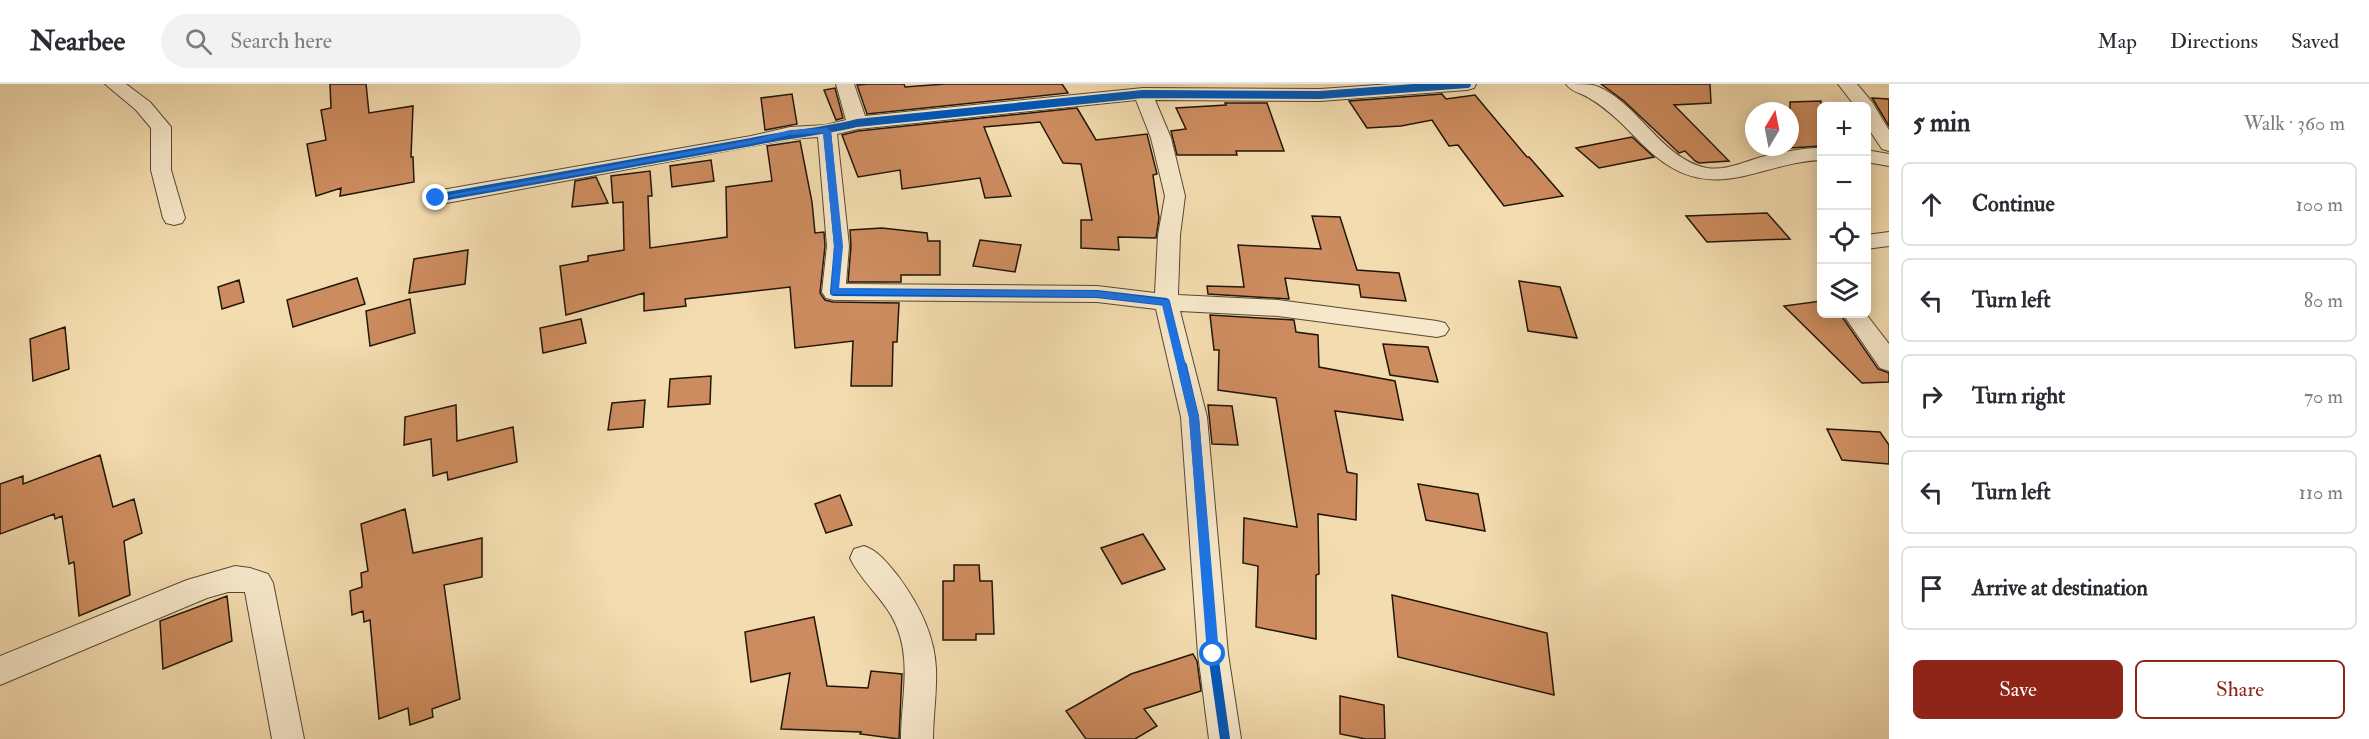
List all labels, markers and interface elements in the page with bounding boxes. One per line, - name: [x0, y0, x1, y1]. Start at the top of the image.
- search box: [161, 14, 581, 68]
- text: Nearbee: [30, 24, 125, 59]
- icon: search: [182, 25, 215, 58]
- text: Search here: [230, 27, 332, 55]
- text: Map: [2097, 28, 2137, 55]
- text: Directions: [2170, 28, 2258, 55]
- text: Saved: [2291, 28, 2339, 55]
- north arrow: [1745, 102, 1799, 156]
- map controls: [1817, 102, 1871, 318]
- button: +: [1817, 102, 1871, 156]
- text: 5 min: [1913, 107, 1970, 139]
- text: Walk · 360 m: [2243, 111, 2345, 136]
- button: −: [1817, 156, 1871, 210]
- route end: [422, 184, 448, 210]
- icon: ahead: [1915, 188, 1948, 221]
- text: Continue: [1972, 190, 2055, 218]
- text: 100 m: [2296, 192, 2343, 217]
- button: locate: [1817, 210, 1871, 264]
- button: layers: [1817, 264, 1871, 318]
- icon: left: [1915, 284, 1948, 317]
- text: Turn left: [1972, 286, 2051, 314]
- text: 80 m: [2304, 288, 2343, 313]
- icon: right: [1915, 380, 1948, 413]
- text: Turn right: [1972, 382, 2065, 410]
- text: 70 m: [2304, 384, 2343, 409]
- icon: left: [1915, 476, 1948, 509]
- text: Turn left: [1972, 478, 2051, 506]
- text: 110 m: [2299, 480, 2343, 505]
- icon: arrive: [1915, 572, 1948, 605]
- text: Arrive at destination: [1972, 574, 2148, 602]
- route start: [1199, 640, 1225, 666]
- button: Save: [1913, 660, 2123, 719]
- button: Share: [2135, 660, 2345, 719]

